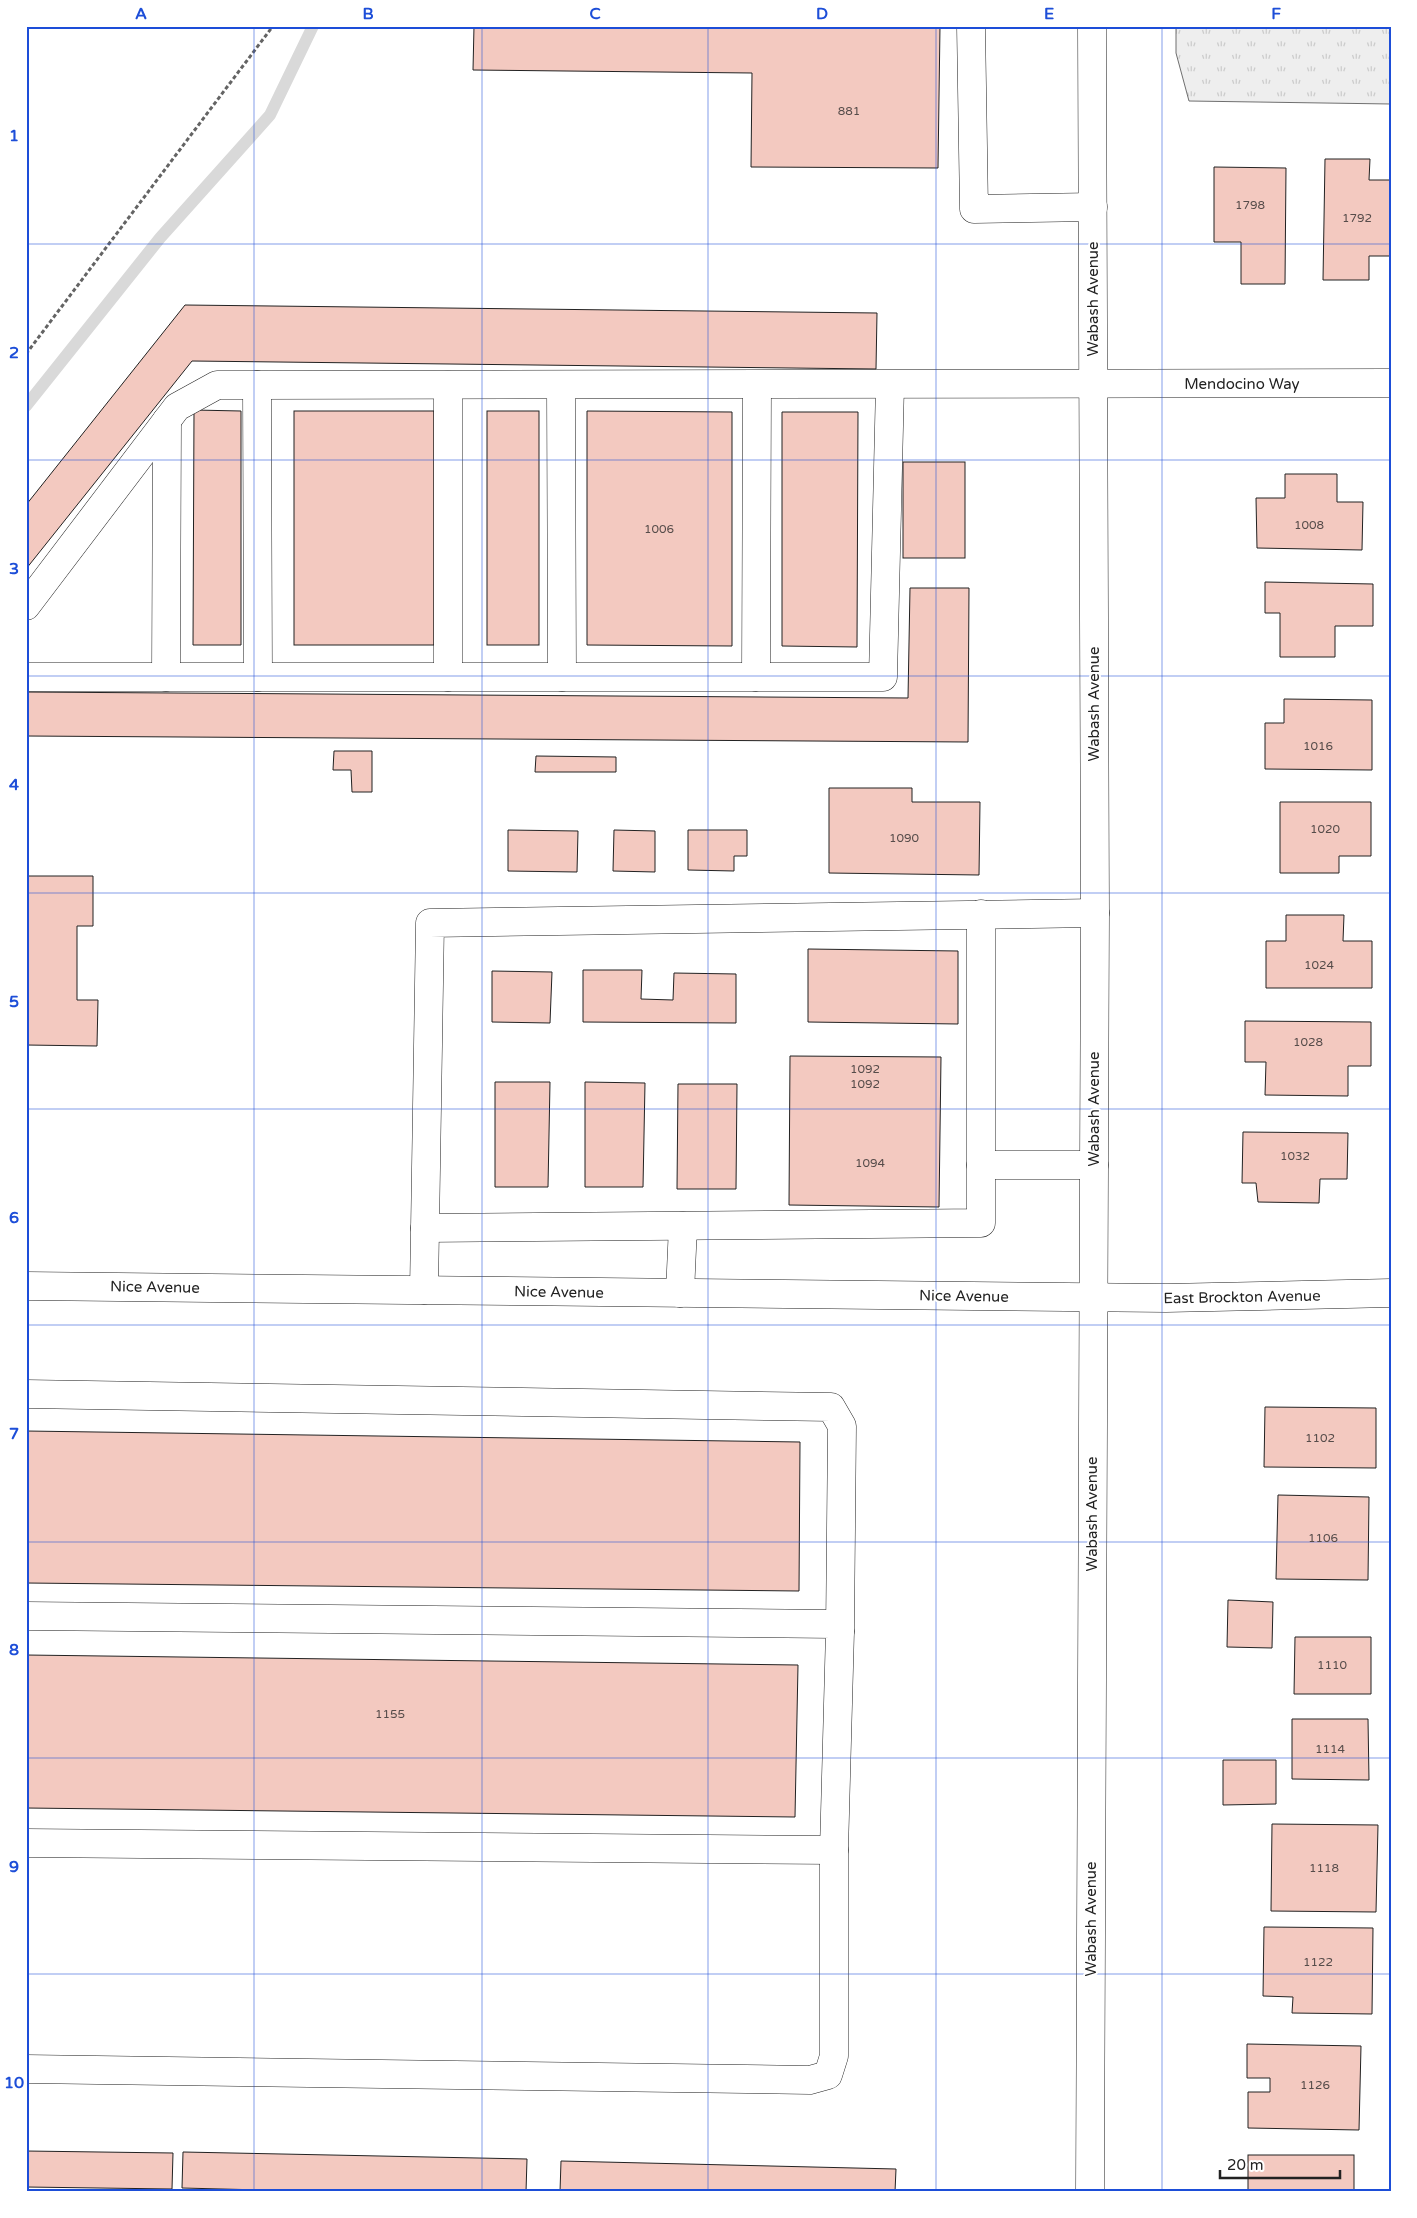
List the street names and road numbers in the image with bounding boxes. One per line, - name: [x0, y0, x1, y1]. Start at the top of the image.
- street label: Wabash Avenue: [1084, 242, 1102, 356]
- street label: Mendocino Way: [1184, 375, 1300, 393]
- street label: Wabash Avenue: [1085, 647, 1103, 761]
- street label: Wabash Avenue: [1085, 1052, 1103, 1166]
- street label: Nice Avenue: [110, 1277, 200, 1297]
- street label: Nice Avenue: [514, 1282, 604, 1302]
- street label: Nice Avenue: [919, 1286, 1009, 1306]
- street label: East Brockton Avenue: [1163, 1287, 1321, 1307]
- street label: Wabash Avenue: [1083, 1457, 1101, 1571]
- street label: Wabash Avenue: [1082, 1862, 1100, 1976]

